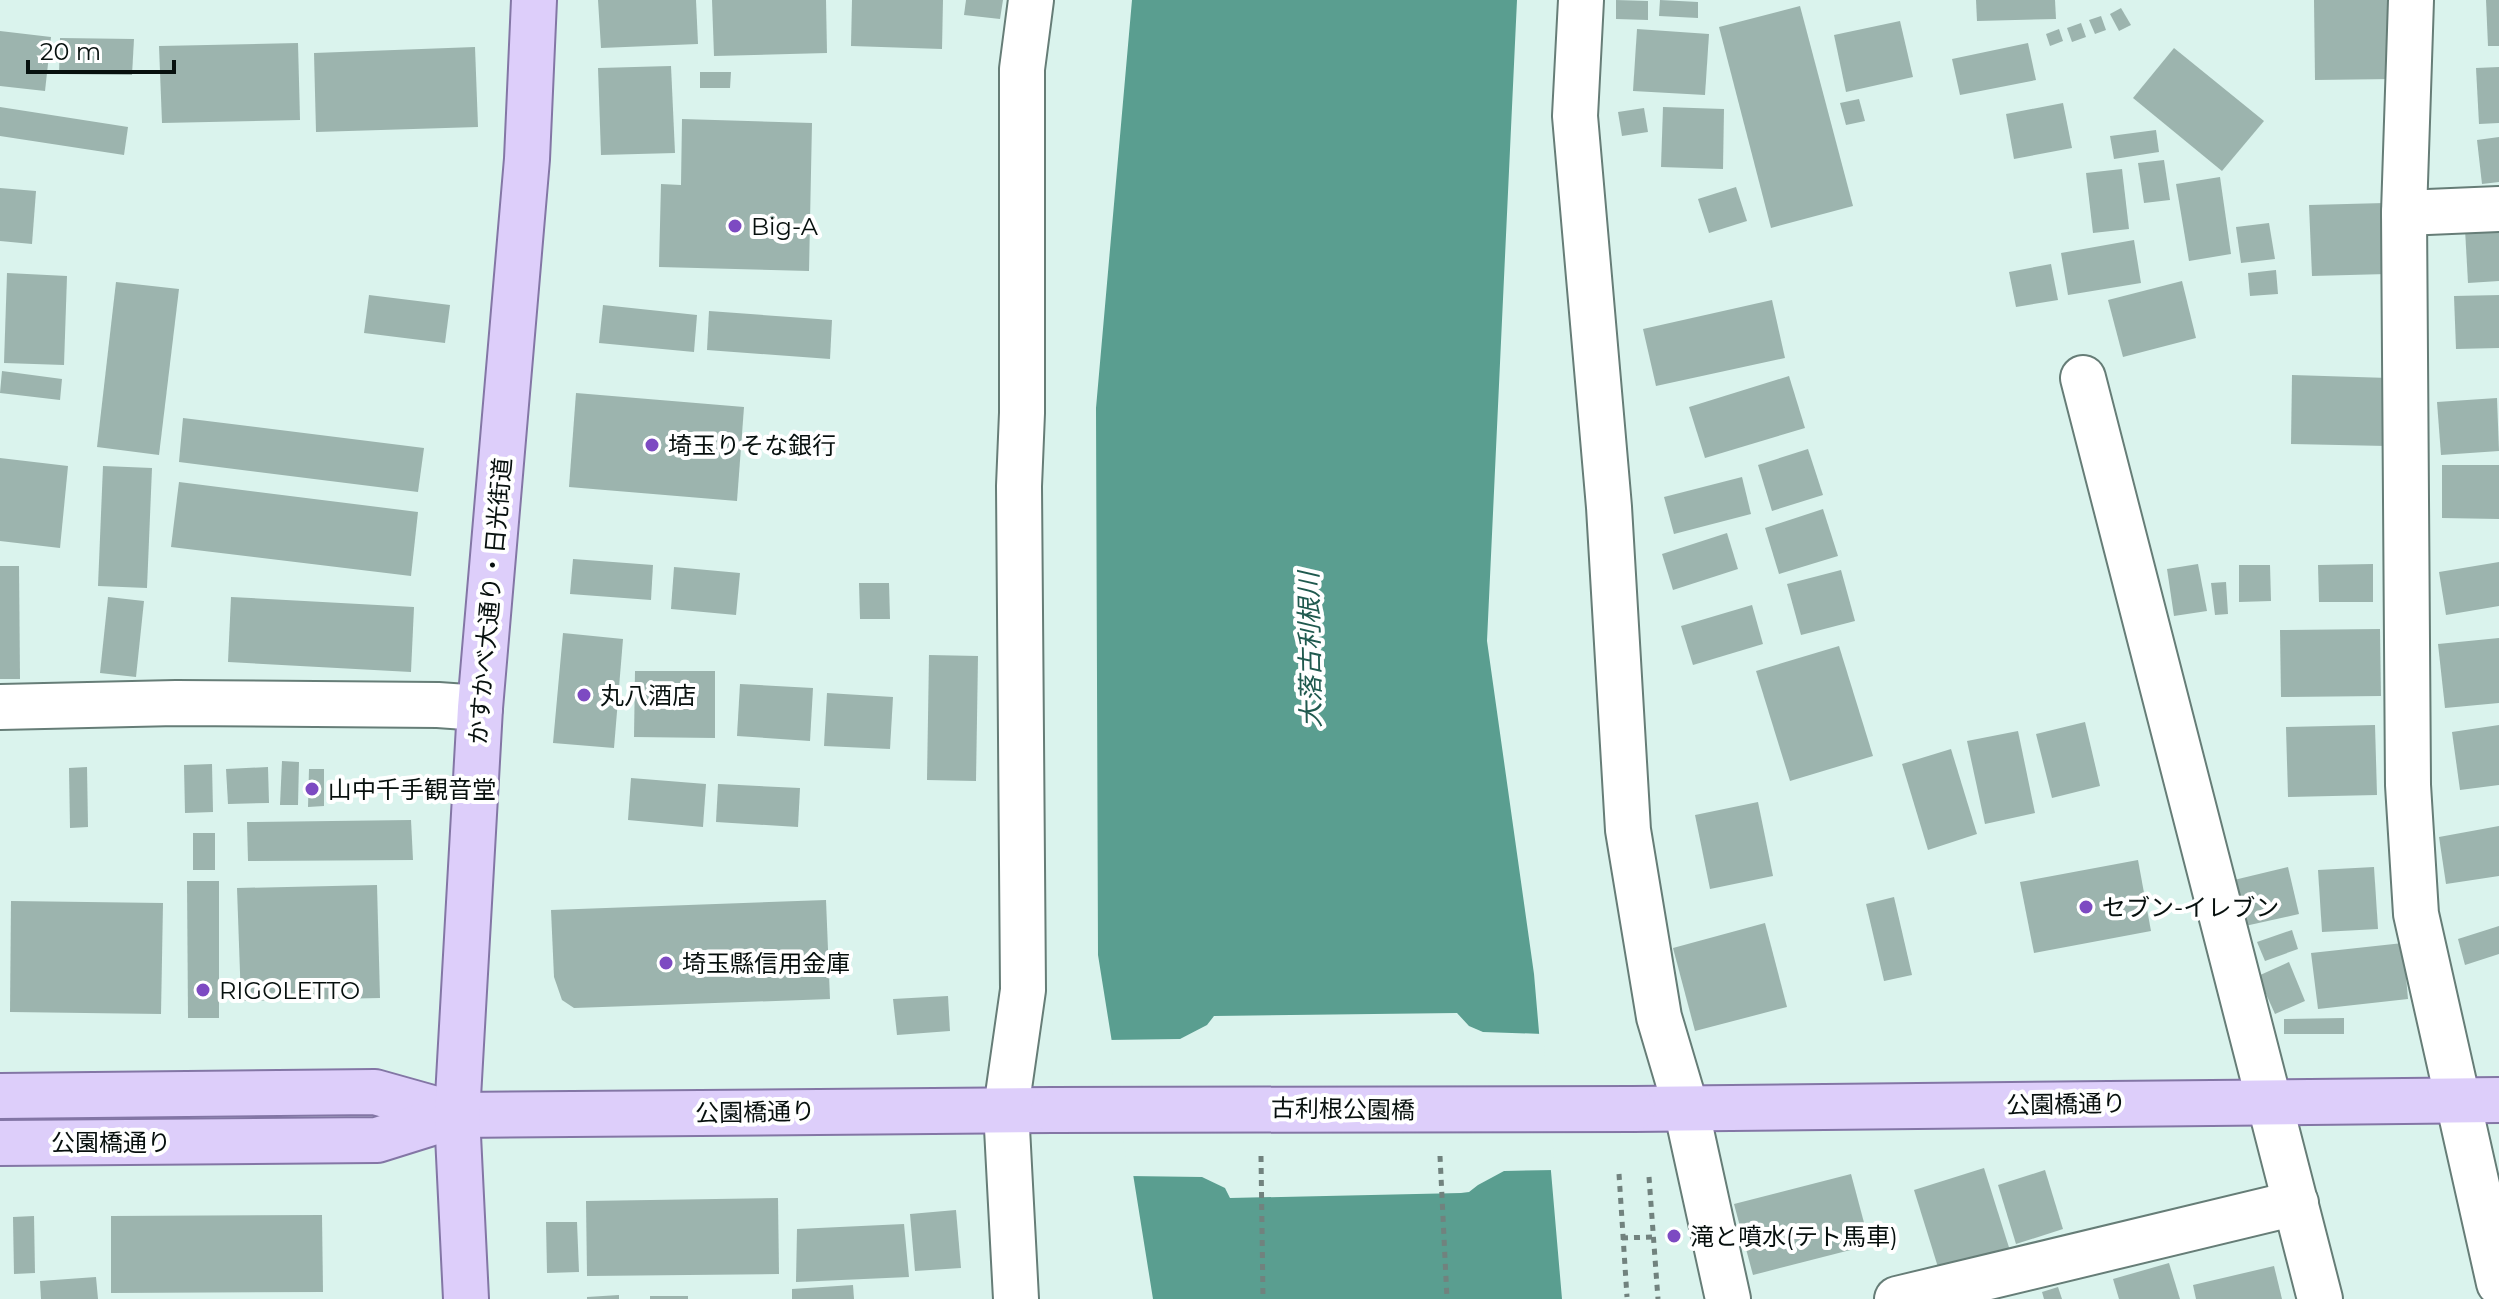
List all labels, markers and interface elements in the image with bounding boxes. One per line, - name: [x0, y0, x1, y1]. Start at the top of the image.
- scale bar: [28, 24, 174, 74]
- text: 20 m: [40, 37, 101, 66]
- place label: Big-A: [751, 212, 819, 241]
- marker: Big-A: [726, 217, 744, 235]
- place label: 埼玉りそな銀行: [668, 431, 836, 460]
- marker: 埼玉りそな銀行: [643, 436, 661, 454]
- street label: かすかべ大通り・日光街道: [463, 456, 517, 746]
- water label: 大落古利根川: [1293, 569, 1327, 728]
- place label: 丸八酒店: [600, 681, 696, 710]
- marker: 丸八酒店: [575, 686, 593, 704]
- place label: 山中千手観音堂: [328, 775, 496, 804]
- marker: 山中千手観音堂: [303, 780, 321, 798]
- place label: セブン-イレブン: [2102, 893, 2279, 922]
- marker: セブン-イレブン: [2077, 898, 2095, 916]
- place label: 埼玉縣信用金庫: [682, 949, 850, 978]
- marker: 埼玉縣信用金庫: [657, 954, 675, 972]
- place label: RIGOLETTO: [219, 976, 360, 1005]
- marker: RIGOLETTO: [194, 981, 212, 999]
- street label: 公園橋通り: [2006, 1088, 2126, 1120]
- street label: 古利根公園橋: [1271, 1093, 1415, 1125]
- street label: 公園橋通り: [695, 1096, 815, 1128]
- street label: 公園橋通り: [51, 1128, 171, 1157]
- place label: 滝と噴水(テト馬車): [1690, 1222, 1898, 1251]
- marker: 滝と噴水(テト馬車): [1665, 1227, 1683, 1245]

